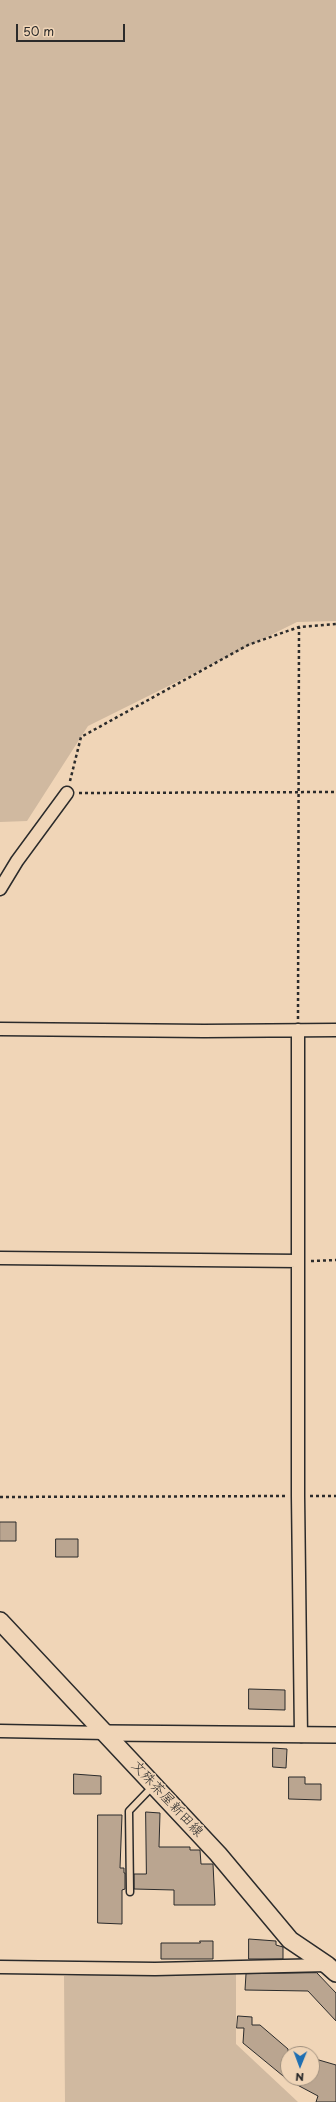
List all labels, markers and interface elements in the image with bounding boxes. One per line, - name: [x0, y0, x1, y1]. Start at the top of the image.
- scale bar: [18, 16, 127, 42]
- text: 50 m: [23, 22, 54, 40]
- street label: 文殊茶屋新田線: [127, 1757, 207, 1841]
- north arrow: [280, 2046, 320, 2086]
- text: N: [295, 2069, 304, 2086]

